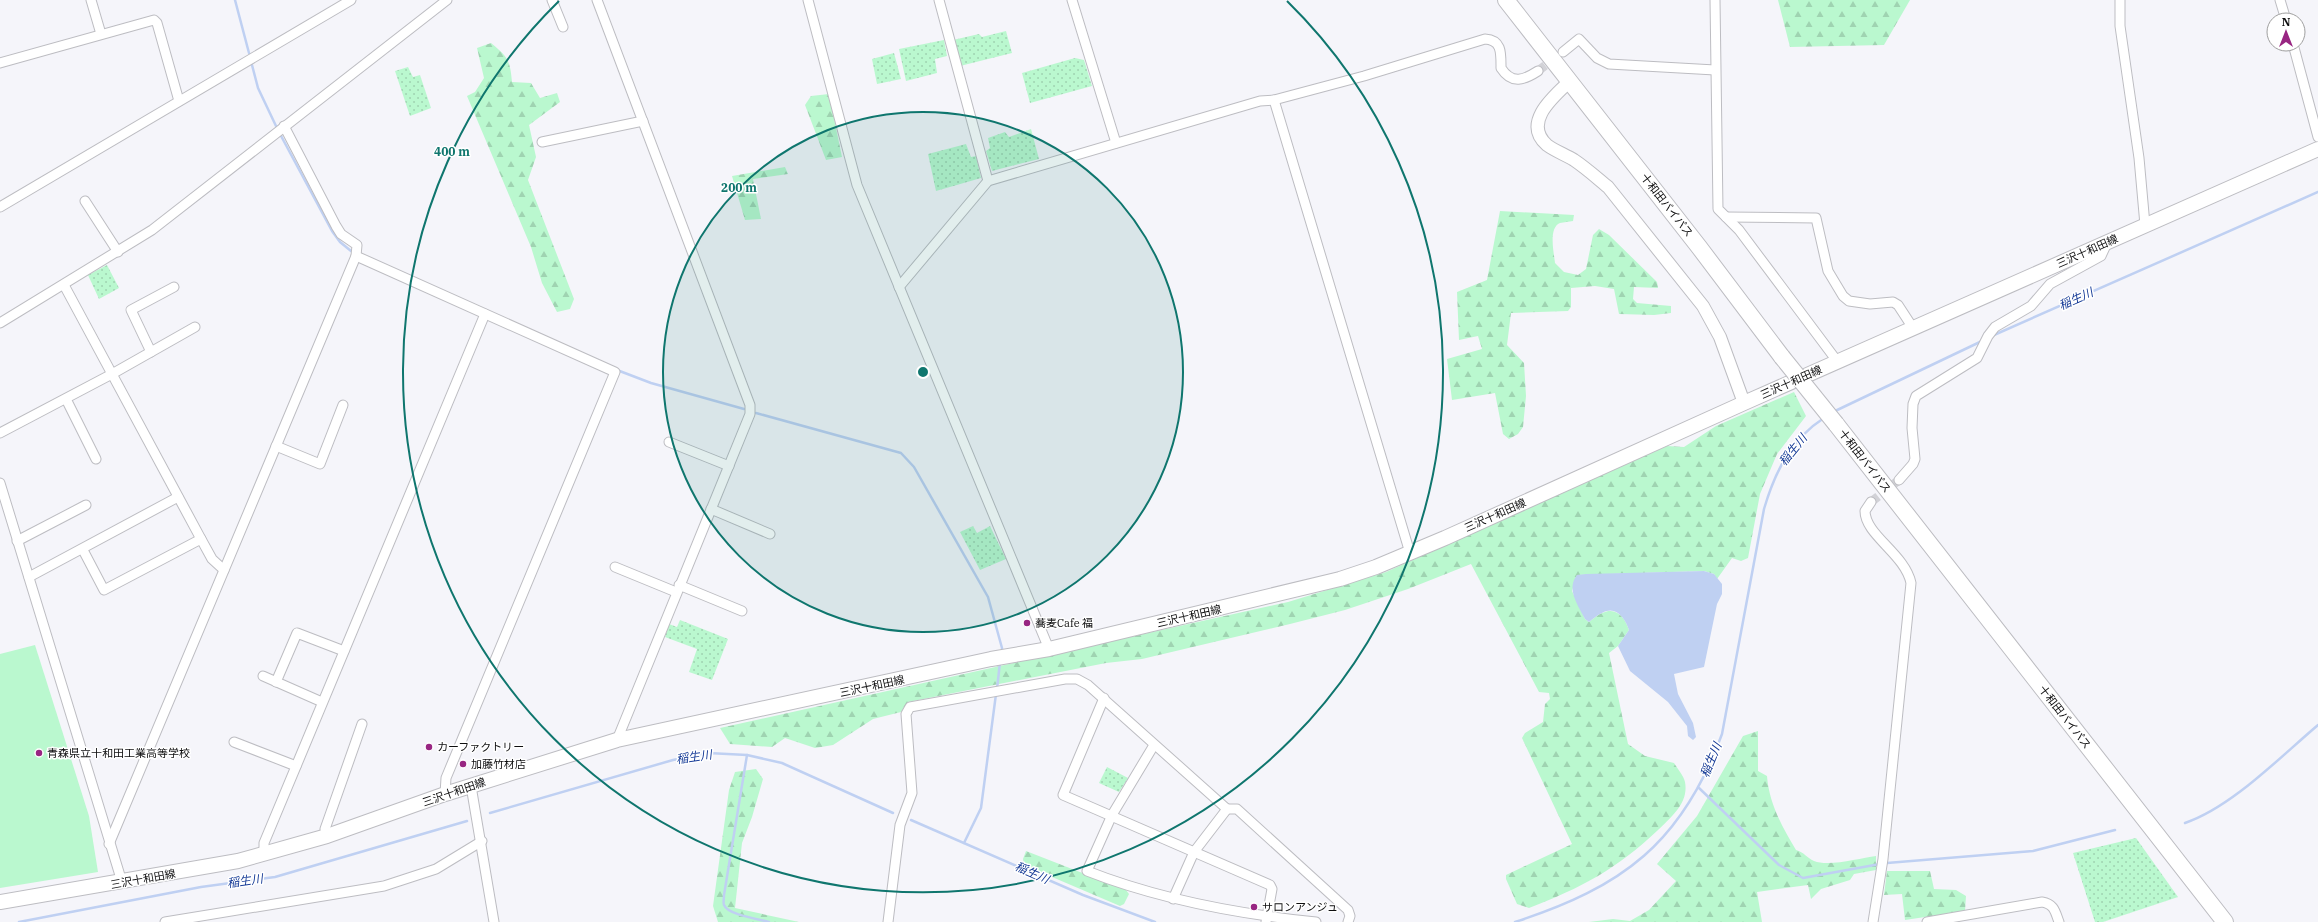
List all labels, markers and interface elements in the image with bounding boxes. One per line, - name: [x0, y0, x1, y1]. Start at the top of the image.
- north arrow: [2266, 12, 2306, 52]
- text: N: [2282, 15, 2291, 29]
- text: 400 m: [434, 144, 470, 159]
- street label: 十和田バイパス: [1638, 170, 1696, 240]
- text: 200 m: [721, 180, 757, 195]
- street label: 三沢十和田線: [2054, 231, 2120, 271]
- water label: 稲生川: [2056, 284, 2097, 313]
- street label: 三沢十和田線: [1758, 362, 1824, 402]
- centre of rings: [916, 365, 930, 379]
- street label: 十和田バイパス: [1836, 426, 1894, 496]
- water label: 稲生川: [1775, 429, 1811, 468]
- street label: 三沢十和田線: [1462, 495, 1528, 535]
- street label: 三沢十和田線: [1155, 602, 1223, 630]
- place label: 蕎麦Cafe 福: [1035, 616, 1093, 630]
- marker: 蕎麦Cafe 福: [1022, 618, 1032, 628]
- street label: 三沢十和田線: [838, 672, 906, 700]
- street label: 十和田バイパス: [2036, 682, 2094, 752]
- water label: 稲生川: [1697, 738, 1725, 779]
- place label: カーファクトリー: [437, 740, 524, 754]
- marker: カーファクトリー: [424, 742, 434, 752]
- place label: 青森県立十和田工業高等学校: [47, 746, 190, 760]
- water label: 稲生川: [675, 746, 715, 766]
- marker: 青森県立十和田工業高等学校: [34, 748, 44, 758]
- place label: 加藤竹材店: [471, 757, 526, 771]
- marker: 加藤竹材店: [458, 759, 468, 769]
- street label: 三沢十和田線: [421, 775, 487, 809]
- water label: 稲生川: [1013, 858, 1054, 888]
- street label: 三沢十和田線: [109, 866, 177, 892]
- water label: 稲生川: [226, 870, 266, 890]
- place label: サロンアンジュ: [1262, 900, 1338, 914]
- marker: サロンアンジュ: [1249, 902, 1259, 912]

